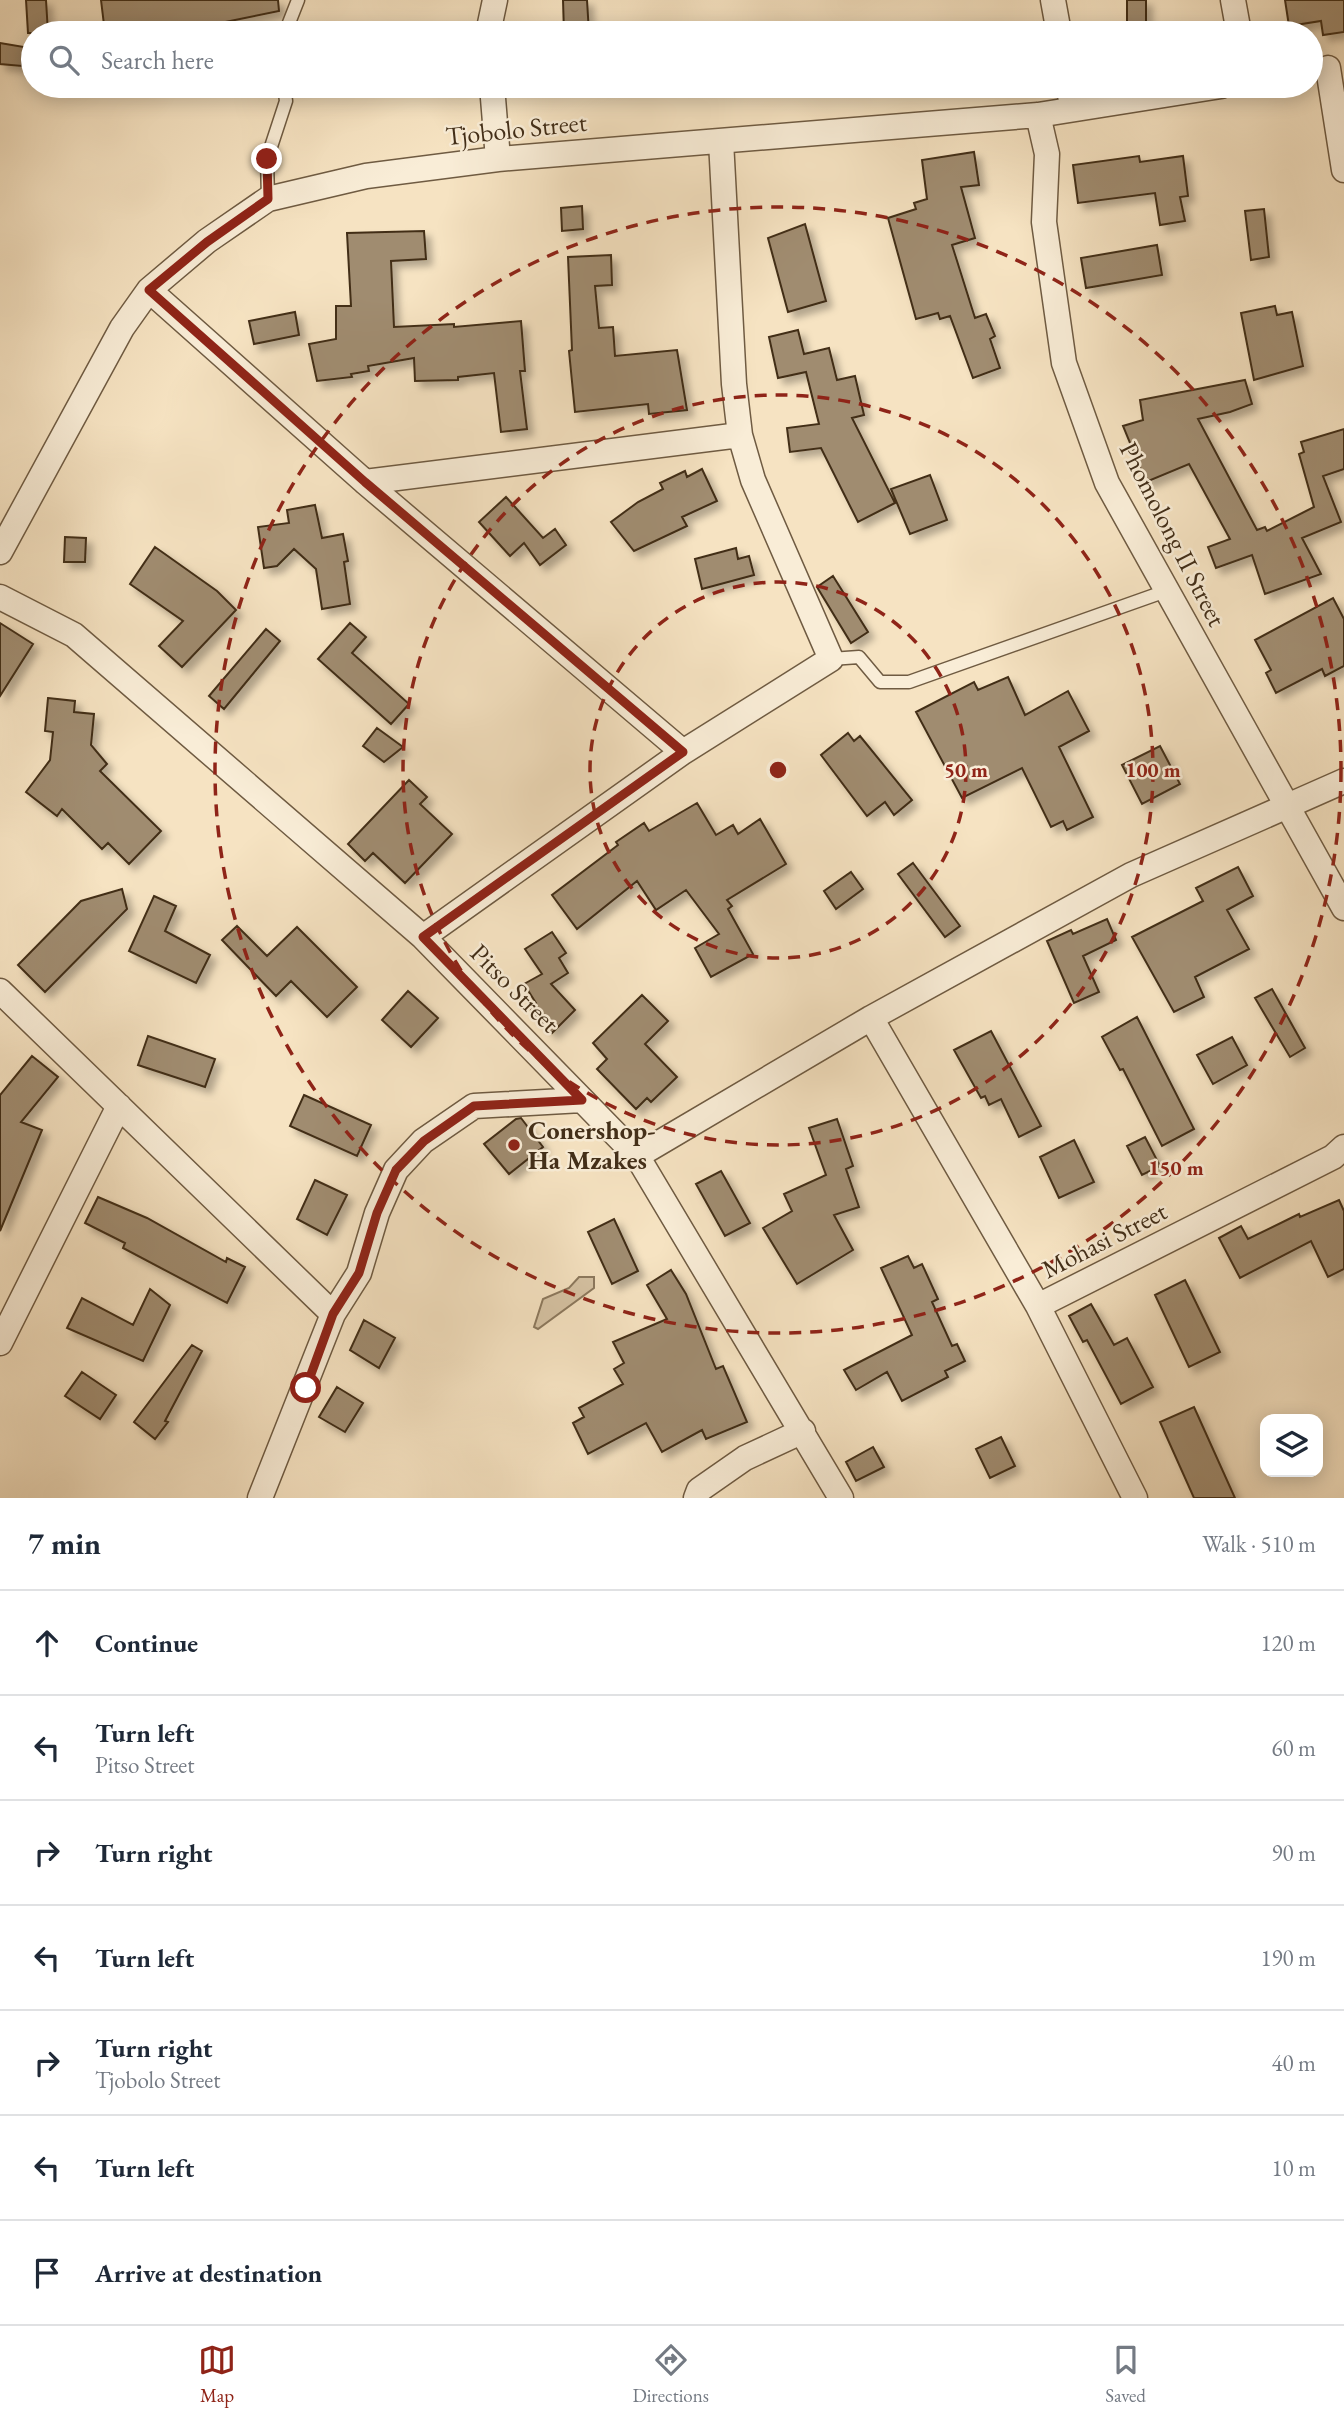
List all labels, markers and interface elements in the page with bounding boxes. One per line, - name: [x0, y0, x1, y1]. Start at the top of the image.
- search box: [21, 21, 1323, 98]
- icon: search: [45, 41, 83, 79]
- text: Search here: [101, 43, 214, 77]
- street label: Tjobolo Street: [444, 105, 588, 153]
- route end: [251, 143, 282, 174]
- street label: Phomolong II Street: [1112, 436, 1234, 632]
- text: 50 m: [944, 756, 988, 783]
- text: 100 m: [1125, 756, 1181, 783]
- centre of rings: [766, 758, 790, 782]
- street label: Pitso Street: [463, 936, 567, 1040]
- place label: Conershop- Ha Mzakes: [528, 1113, 655, 1177]
- marker: Conershop- Ha Mzakes: [506, 1137, 522, 1153]
- text: 150 m: [1148, 1154, 1204, 1181]
- street label: Mohasi Street: [1036, 1194, 1172, 1286]
- route start: [290, 1372, 321, 1403]
- map controls: [1260, 1414, 1323, 1477]
- button: layers: [1260, 1414, 1323, 1477]
- text: 7 min: [28, 1524, 101, 1563]
- text: Walk · 510 m: [1202, 1529, 1316, 1559]
- icon: ahead: [28, 1624, 66, 1662]
- text: Continue: [95, 1626, 198, 1660]
- text: 120 m: [1260, 1628, 1316, 1658]
- text: Turn left: [95, 1716, 194, 1750]
- icon: left: [28, 1729, 66, 1767]
- text: 60 m: [1271, 1733, 1316, 1763]
- text: Pitso Street: [95, 1750, 195, 1780]
- icon: right: [28, 1834, 66, 1872]
- text: Turn right: [95, 1836, 213, 1870]
- text: 90 m: [1271, 1838, 1316, 1868]
- icon: left: [28, 1939, 66, 1977]
- text: Turn left: [95, 1941, 194, 1975]
- text: 190 m: [1260, 1943, 1316, 1973]
- text: Turn right: [95, 2031, 213, 2065]
- icon: right: [28, 2044, 66, 2082]
- text: 40 m: [1271, 2048, 1316, 2078]
- text: Tjobolo Street: [95, 2065, 221, 2095]
- icon: left: [28, 2149, 66, 2187]
- text: Turn left: [95, 2151, 194, 2185]
- text: 10 m: [1271, 2153, 1316, 2183]
- icon: arrive: [28, 2254, 66, 2292]
- text: Arrive at destination: [95, 2256, 322, 2290]
- tab: Map: [198, 2341, 236, 2408]
- tab: Directions: [632, 2341, 709, 2408]
- tab: Saved: [1105, 2341, 1146, 2408]

